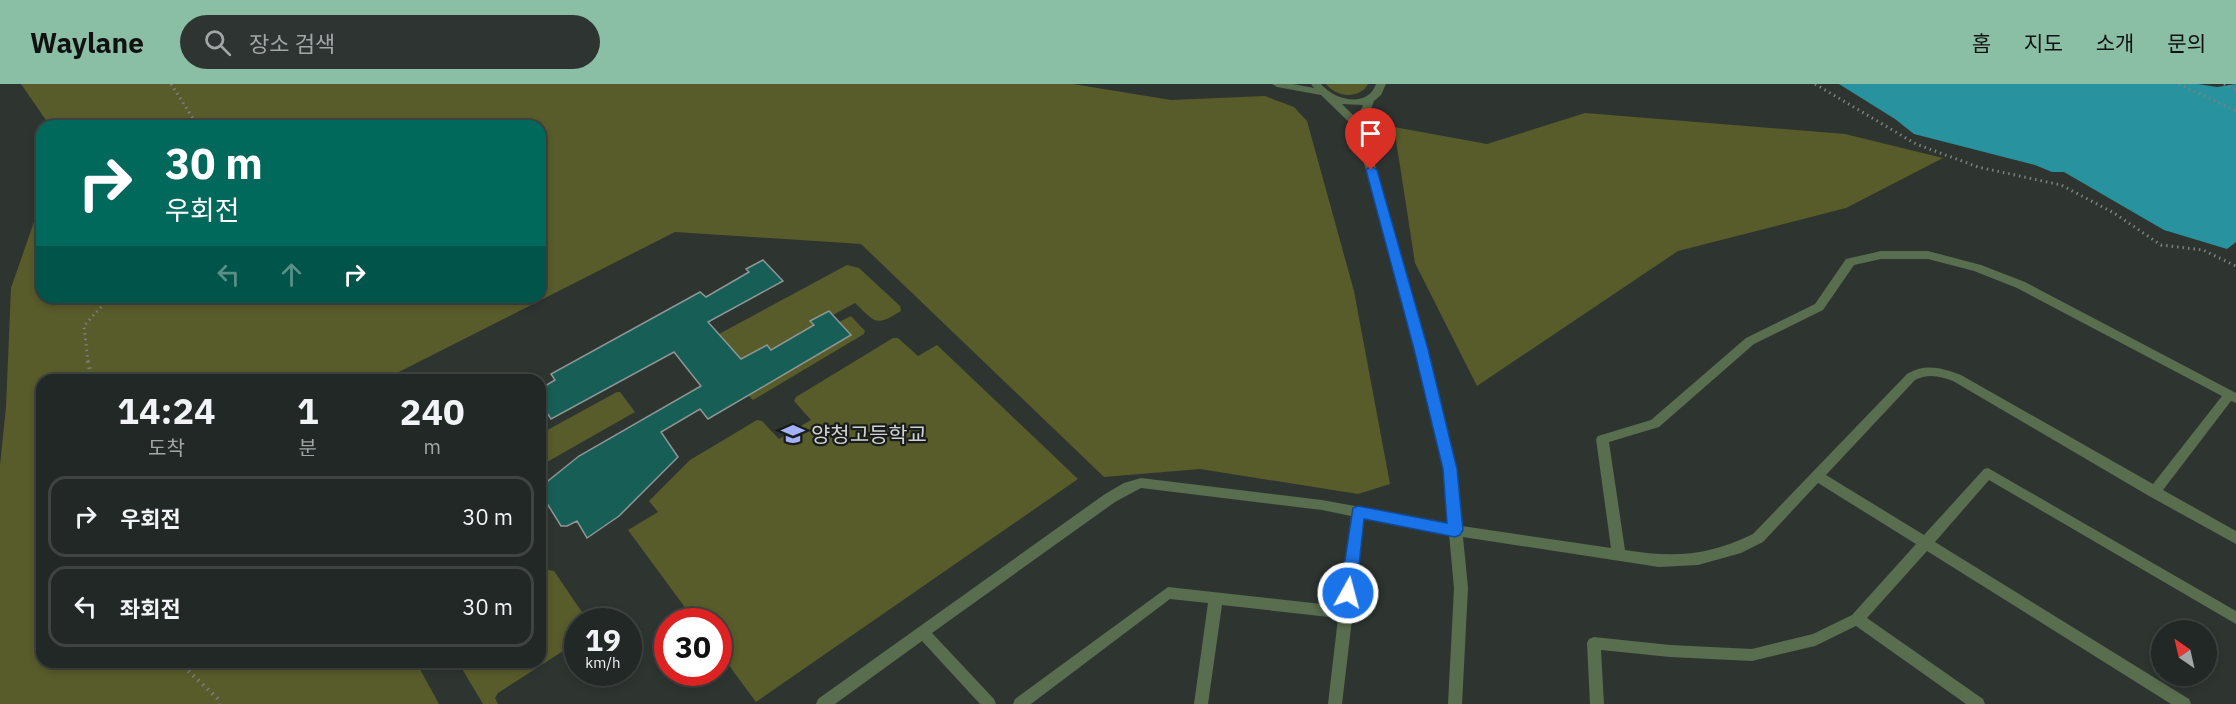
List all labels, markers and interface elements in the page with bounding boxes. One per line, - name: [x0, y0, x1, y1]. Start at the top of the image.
- search box: [180, 15, 600, 69]
- text: Waylane: [30, 24, 144, 61]
- icon: search: [201, 26, 234, 59]
- text: 장소 검색: [249, 29, 335, 58]
- text: 홈: [1972, 29, 1991, 57]
- text: 지도: [2024, 29, 2063, 57]
- text: 소개: [2096, 29, 2134, 57]
- text: 문의: [2167, 29, 2206, 57]
- pin: [1345, 108, 1396, 170]
- icon: arrive: [1354, 117, 1387, 150]
- text: 30 m: [165, 136, 263, 191]
- icon: right: [66, 144, 144, 222]
- text: 우회전: [165, 192, 240, 227]
- icon: left: [212, 258, 245, 291]
- icon: ahead: [275, 258, 308, 291]
- icon: right: [338, 258, 371, 291]
- text: 14:24: [117, 387, 216, 434]
- text: 1: [297, 387, 319, 434]
- text: 240: [400, 388, 465, 435]
- place label: 양청고등학교: [811, 420, 927, 448]
- school or university icon: 양청고등학교: [780, 421, 806, 447]
- text: m: [424, 433, 441, 460]
- text: 도착: [148, 434, 185, 461]
- text: 분: [299, 434, 317, 461]
- icon: right: [69, 500, 102, 533]
- text: 30 m: [462, 502, 513, 531]
- text: 우회전: [120, 504, 181, 533]
- position arrow: [1316, 561, 1380, 625]
- icon: left: [69, 590, 102, 623]
- text: 30 m: [462, 592, 513, 621]
- text: 좌회전: [120, 594, 181, 623]
- speed limit sign: 30: [654, 608, 732, 686]
- text: 19: [585, 620, 621, 659]
- north arrow: [2151, 620, 2217, 686]
- map controls: [2151, 620, 2217, 686]
- text: km/h: [585, 653, 621, 672]

